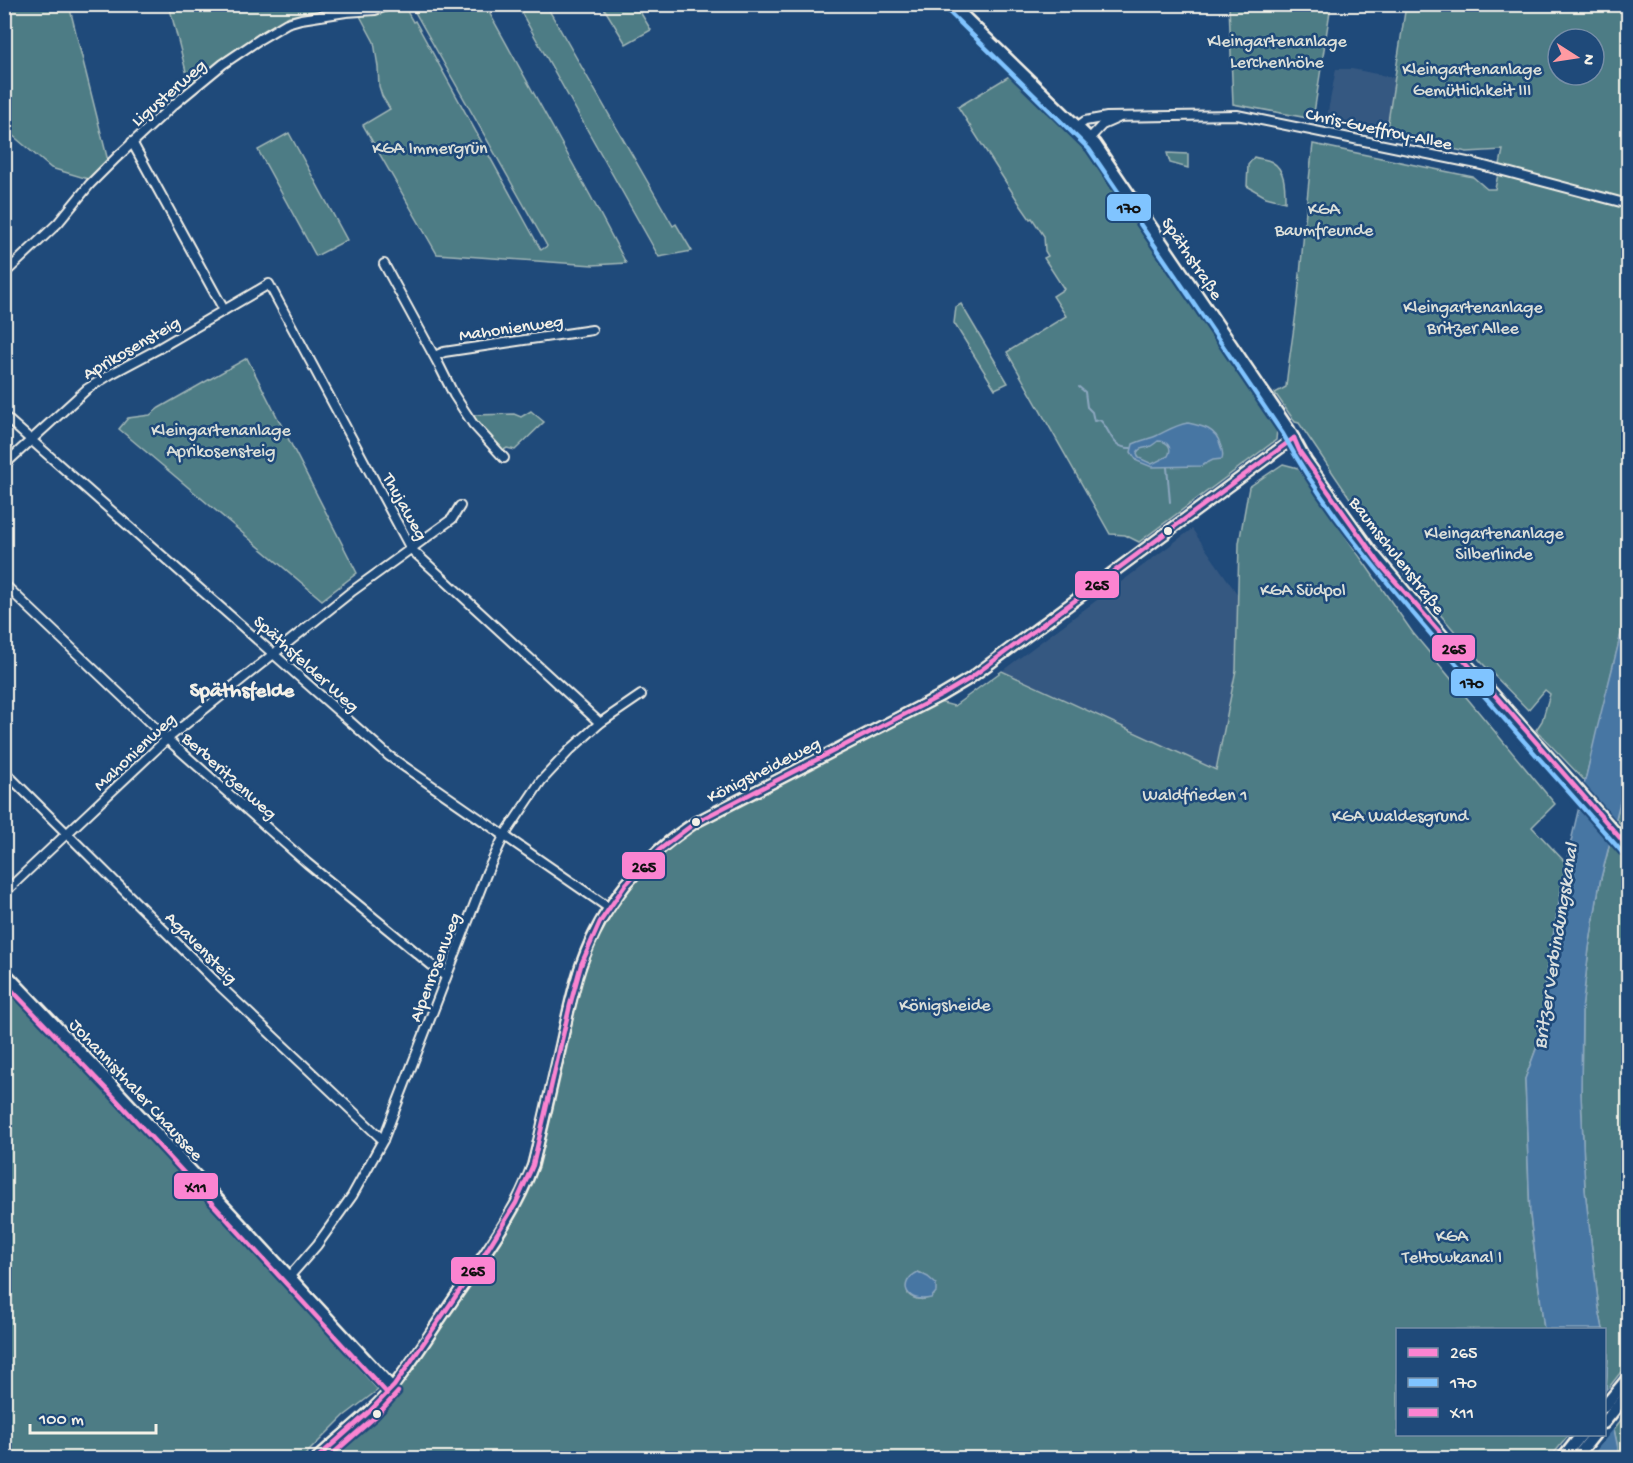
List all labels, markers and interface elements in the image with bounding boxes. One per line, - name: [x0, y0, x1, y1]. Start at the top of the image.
- north arrow: [1546, 27, 1606, 87]
- park label: Kleingartenanlage Lerchenhöhe: [1207, 32, 1347, 74]
- text: N: [1577, 52, 1598, 67]
- street label: Ligusterweg: [128, 56, 211, 132]
- park label: Kleingartenanlage Gemütlichkeit III: [1402, 60, 1542, 102]
- street label: Chris-Gueffroy-Allee: [1303, 105, 1454, 156]
- park label: KGA Immergrün: [372, 139, 488, 160]
- line badge: 170: [1106, 193, 1152, 222]
- park label: KGA Baumfreunde: [1274, 200, 1374, 242]
- text: 170: [1116, 201, 1141, 220]
- street label: Späthstraße: [1156, 214, 1227, 305]
- park label: Kleingartenanlage Britzer Allee: [1403, 298, 1543, 340]
- street label: Mahonienweg: [458, 312, 565, 347]
- street label: Aprikosensteig: [80, 313, 185, 386]
- park label: Kleingartenanlage Aprikosensteig: [151, 421, 291, 463]
- street label: Thujaweg: [376, 469, 431, 545]
- street label: Baumschulenstraße: [1343, 493, 1449, 620]
- park label: Kleingartenanlage Silberlinde: [1424, 524, 1564, 566]
- unlabelled marker: [1162, 525, 1174, 537]
- line badge: 265: [1074, 570, 1120, 599]
- text: 265: [1085, 578, 1110, 597]
- park label: KGA Südpol: [1260, 581, 1346, 602]
- street label: Späthsfelder Weg: [248, 612, 362, 718]
- line badge: 265: [1431, 634, 1476, 662]
- text: 265: [1442, 642, 1467, 661]
- line badge: 170: [1450, 668, 1495, 697]
- text: 170: [1459, 676, 1484, 695]
- district label: Späthsfelde: [190, 680, 295, 705]
- street label: Mahonienweg: [90, 709, 181, 796]
- street label: Berberitzenweg: [176, 728, 280, 825]
- street label: Königsheideweg: [704, 734, 824, 809]
- park label: Waldfrieden 1: [1143, 786, 1247, 807]
- park label: KGA Waldesgrund: [1332, 807, 1469, 828]
- unlabelled marker: [690, 816, 702, 828]
- water label: Britzer Verbindungskanal: [1530, 840, 1585, 1051]
- line badge: 265: [621, 851, 666, 880]
- text: 265: [632, 860, 657, 879]
- street label: Agavensteig: [160, 908, 241, 989]
- street label: Alpenrosenweg: [406, 910, 467, 1025]
- park label: Königsheide: [899, 996, 991, 1017]
- street label: Johannisthaler Chaussee: [64, 1015, 207, 1167]
- line badge: X11: [173, 1172, 219, 1200]
- text: X11: [184, 1180, 207, 1199]
- park label: KGA Teltowkanal I: [1401, 1227, 1502, 1269]
- line badge: 265: [450, 1256, 496, 1285]
- text: 265: [461, 1264, 486, 1283]
- legend: [1396, 1328, 1606, 1436]
- text: 265: [1450, 1344, 1477, 1365]
- text: 170: [1449, 1374, 1477, 1395]
- scale bar: [30, 1397, 156, 1435]
- text: X11: [1449, 1404, 1474, 1425]
- unlabelled marker: [371, 1408, 383, 1420]
- text: 100 m: [38, 1410, 84, 1431]

